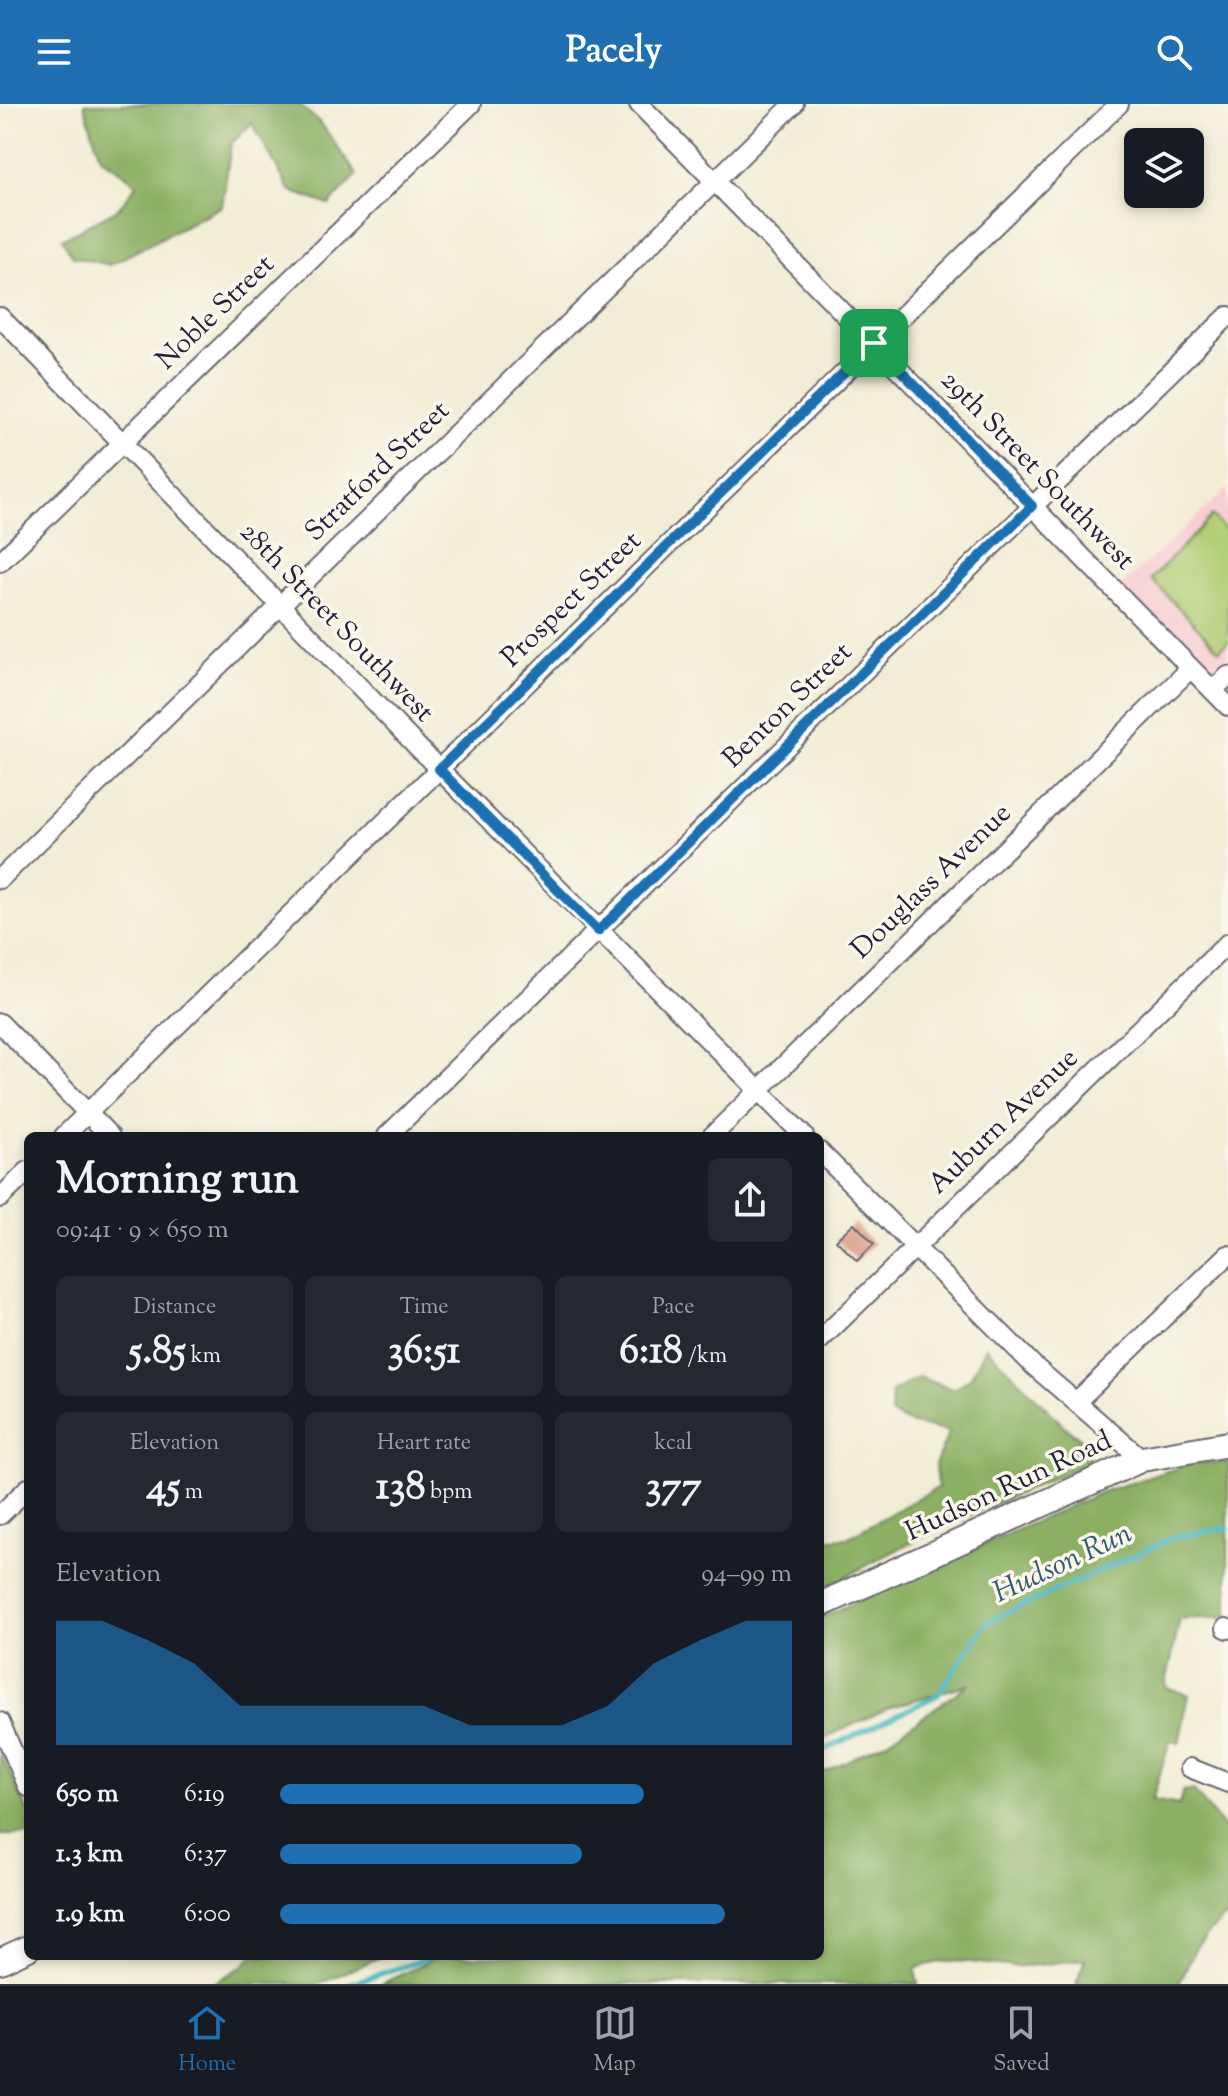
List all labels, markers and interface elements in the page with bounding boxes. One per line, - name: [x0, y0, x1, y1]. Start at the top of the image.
- text: Pacely: [566, 26, 662, 78]
- icon: menu: [32, 30, 76, 74]
- icon: search: [1152, 30, 1196, 74]
- map controls: [1124, 128, 1204, 208]
- button: layers: [1124, 128, 1204, 208]
- street label: Noble Street: [148, 246, 285, 380]
- pin: [840, 309, 908, 377]
- icon: arrive: [852, 321, 896, 365]
- street label: 29th Street Southwest: [931, 362, 1144, 580]
- street label: Stratford Street: [297, 392, 460, 552]
- street label: 28th Street Southwest: [230, 514, 443, 732]
- street label: Prospect Street: [493, 522, 651, 677]
- street label: Benton Street: [714, 633, 862, 778]
- street label: Douglass Avenue: [843, 795, 1021, 969]
- street label: Auburn Avenue: [920, 1040, 1088, 1204]
- text: Morning run: [56, 1150, 299, 1213]
- button: share: [708, 1158, 792, 1242]
- text: 09:41 · 9 × 650 m: [56, 1212, 229, 1249]
- text: Distance: [133, 1292, 216, 1324]
- text: Time: [400, 1292, 448, 1324]
- text: Pace: [652, 1292, 694, 1324]
- text: 5.85: [129, 1324, 186, 1381]
- text: 36:51: [388, 1324, 460, 1381]
- text: 6:18: [619, 1324, 683, 1381]
- text: km: [186, 1341, 221, 1373]
- text: /km: [683, 1341, 727, 1373]
- street label: Hudson Run Road: [899, 1422, 1119, 1552]
- text: Elevation: [130, 1428, 219, 1460]
- text: Heart rate: [377, 1428, 471, 1460]
- text: kcal: [654, 1428, 692, 1460]
- text: 45: [146, 1460, 180, 1517]
- text: 138: [376, 1460, 425, 1517]
- text: 377: [645, 1460, 701, 1517]
- text: m: [180, 1477, 203, 1509]
- text: bpm: [425, 1477, 472, 1509]
- water label: Hudson Run: [987, 1513, 1140, 1615]
- text: Elevation: [56, 1556, 161, 1593]
- text: 94–99 m: [701, 1556, 792, 1593]
- text: 650 m: [56, 1776, 119, 1813]
- text: 6:19: [184, 1776, 225, 1813]
- text: 1.3 km: [56, 1836, 123, 1873]
- text: 6:37: [184, 1836, 227, 1873]
- text: 1.9 km: [56, 1896, 125, 1933]
- text: 6:00: [184, 1896, 231, 1933]
- tab: Home: [178, 2001, 236, 2081]
- tab: Map: [593, 2001, 637, 2081]
- tab: Saved: [993, 2001, 1050, 2081]

